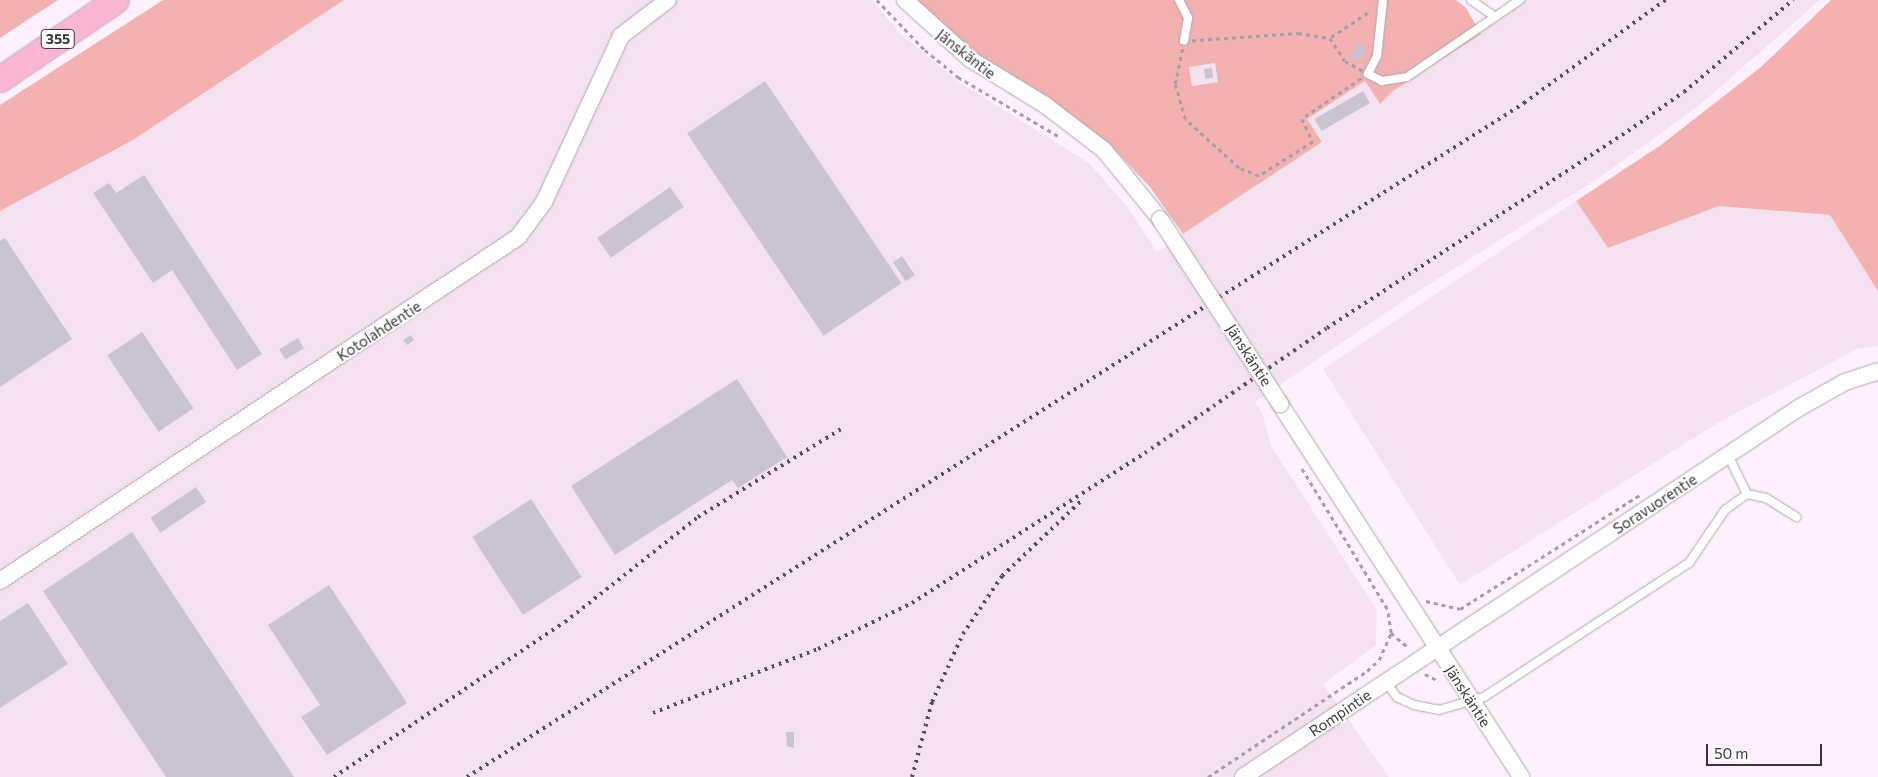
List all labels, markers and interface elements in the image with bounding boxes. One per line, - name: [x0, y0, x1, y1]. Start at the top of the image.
- street label: Jänskäntie: [933, 25, 999, 83]
- road number: 355: [40, 28, 76, 50]
- street label: Kotolahdentie: [334, 297, 424, 365]
- street label: Jänskäntie: [1222, 321, 1276, 389]
- street label: Soravuorentie: [1610, 470, 1700, 538]
- street label: Jänskäntie: [1441, 662, 1495, 730]
- street label: Rompintie: [1306, 686, 1374, 740]
- scale bar: [1708, 734, 1824, 766]
- text: 50 m: [1714, 744, 1748, 762]

